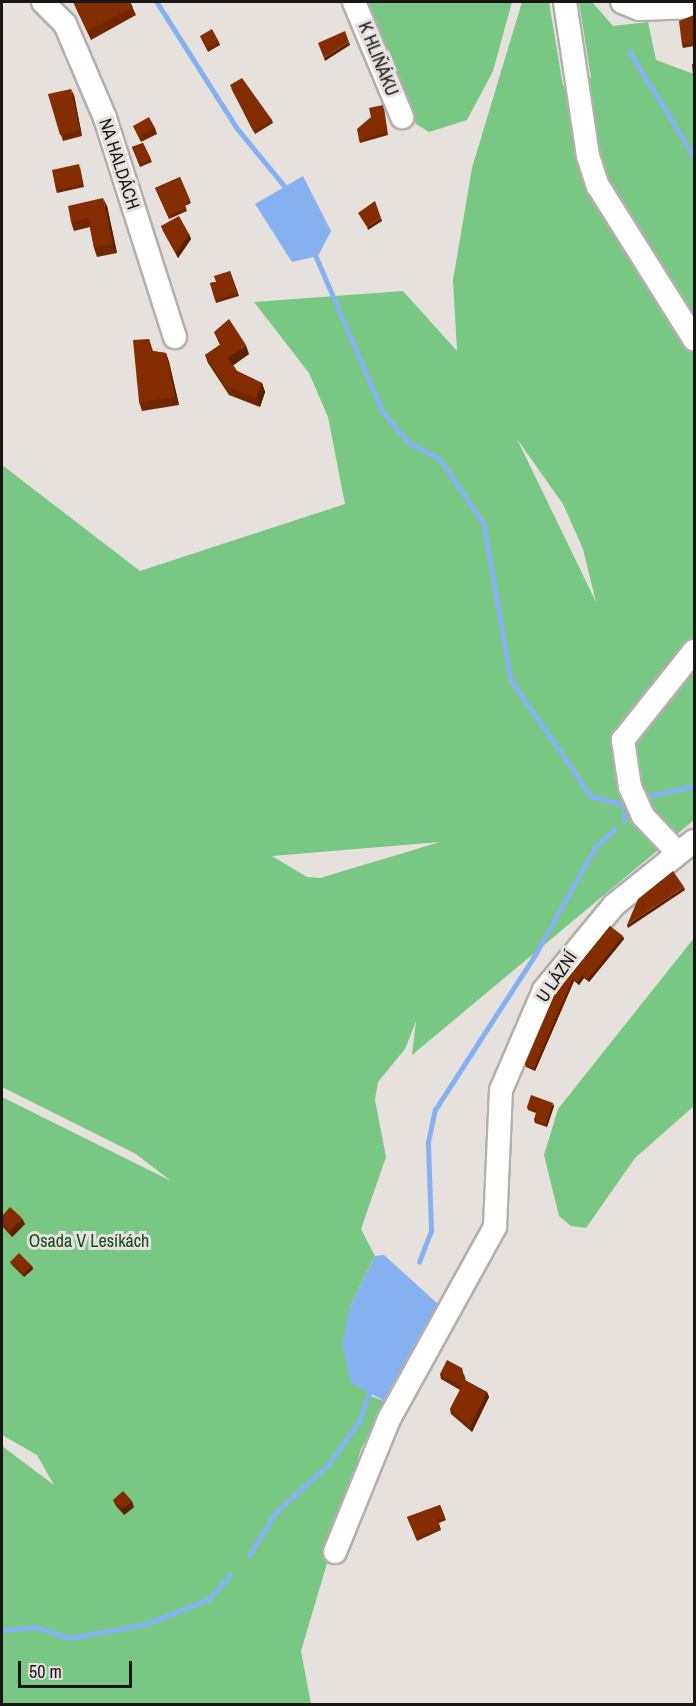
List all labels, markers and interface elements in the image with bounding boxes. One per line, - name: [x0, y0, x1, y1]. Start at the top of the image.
- street label: K HLIŇÁKU: [353, 19, 403, 99]
- street label: NA HALDÁCH: [94, 115, 144, 213]
- street label: U LÁZNÍ: [532, 948, 582, 1006]
- park label: Osada V Lesíkách: [29, 1230, 149, 1252]
- scale bar: [21, 1649, 135, 1687]
- text: 50 m: [29, 1659, 62, 1684]

